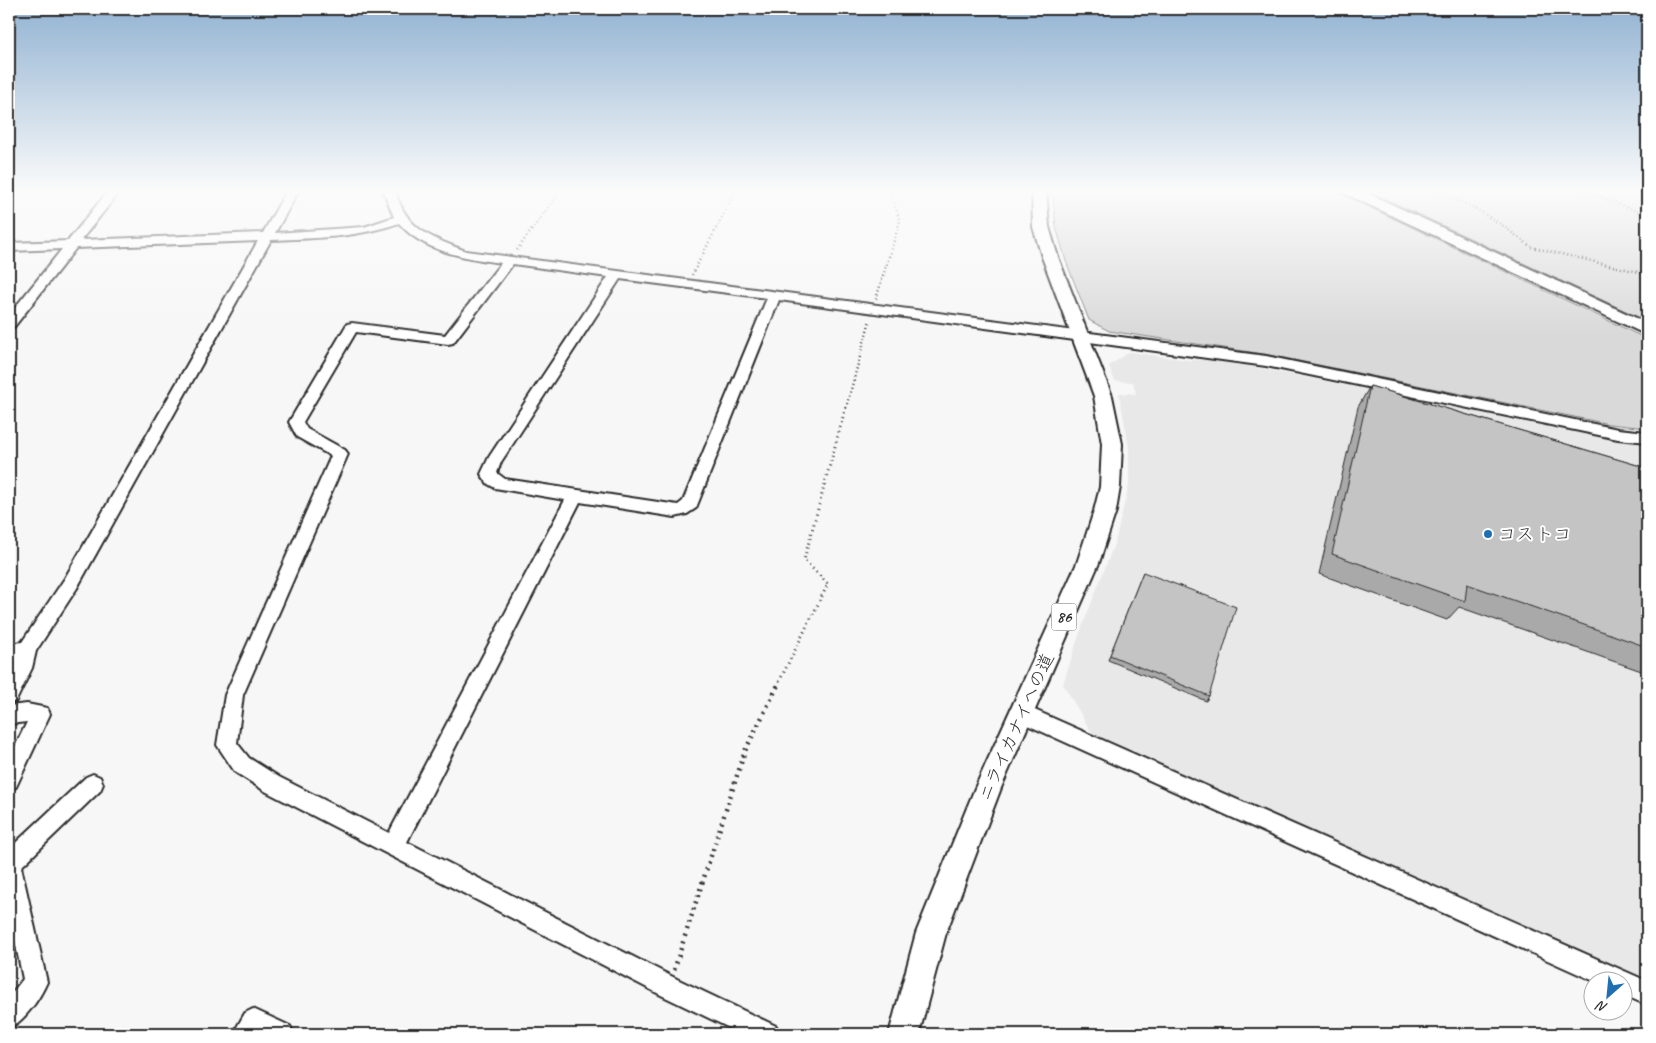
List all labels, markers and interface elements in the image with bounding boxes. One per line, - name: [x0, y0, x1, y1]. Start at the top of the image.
- place label: コストコ: [1498, 523, 1571, 545]
- marker: コストコ: [1482, 528, 1494, 540]
- road number: 86: [1052, 604, 1076, 630]
- street label: ニライカナイへの道: [973, 650, 1059, 804]
- north arrow: [1584, 970, 1634, 1020]
- text: N: [1593, 997, 1610, 1017]

